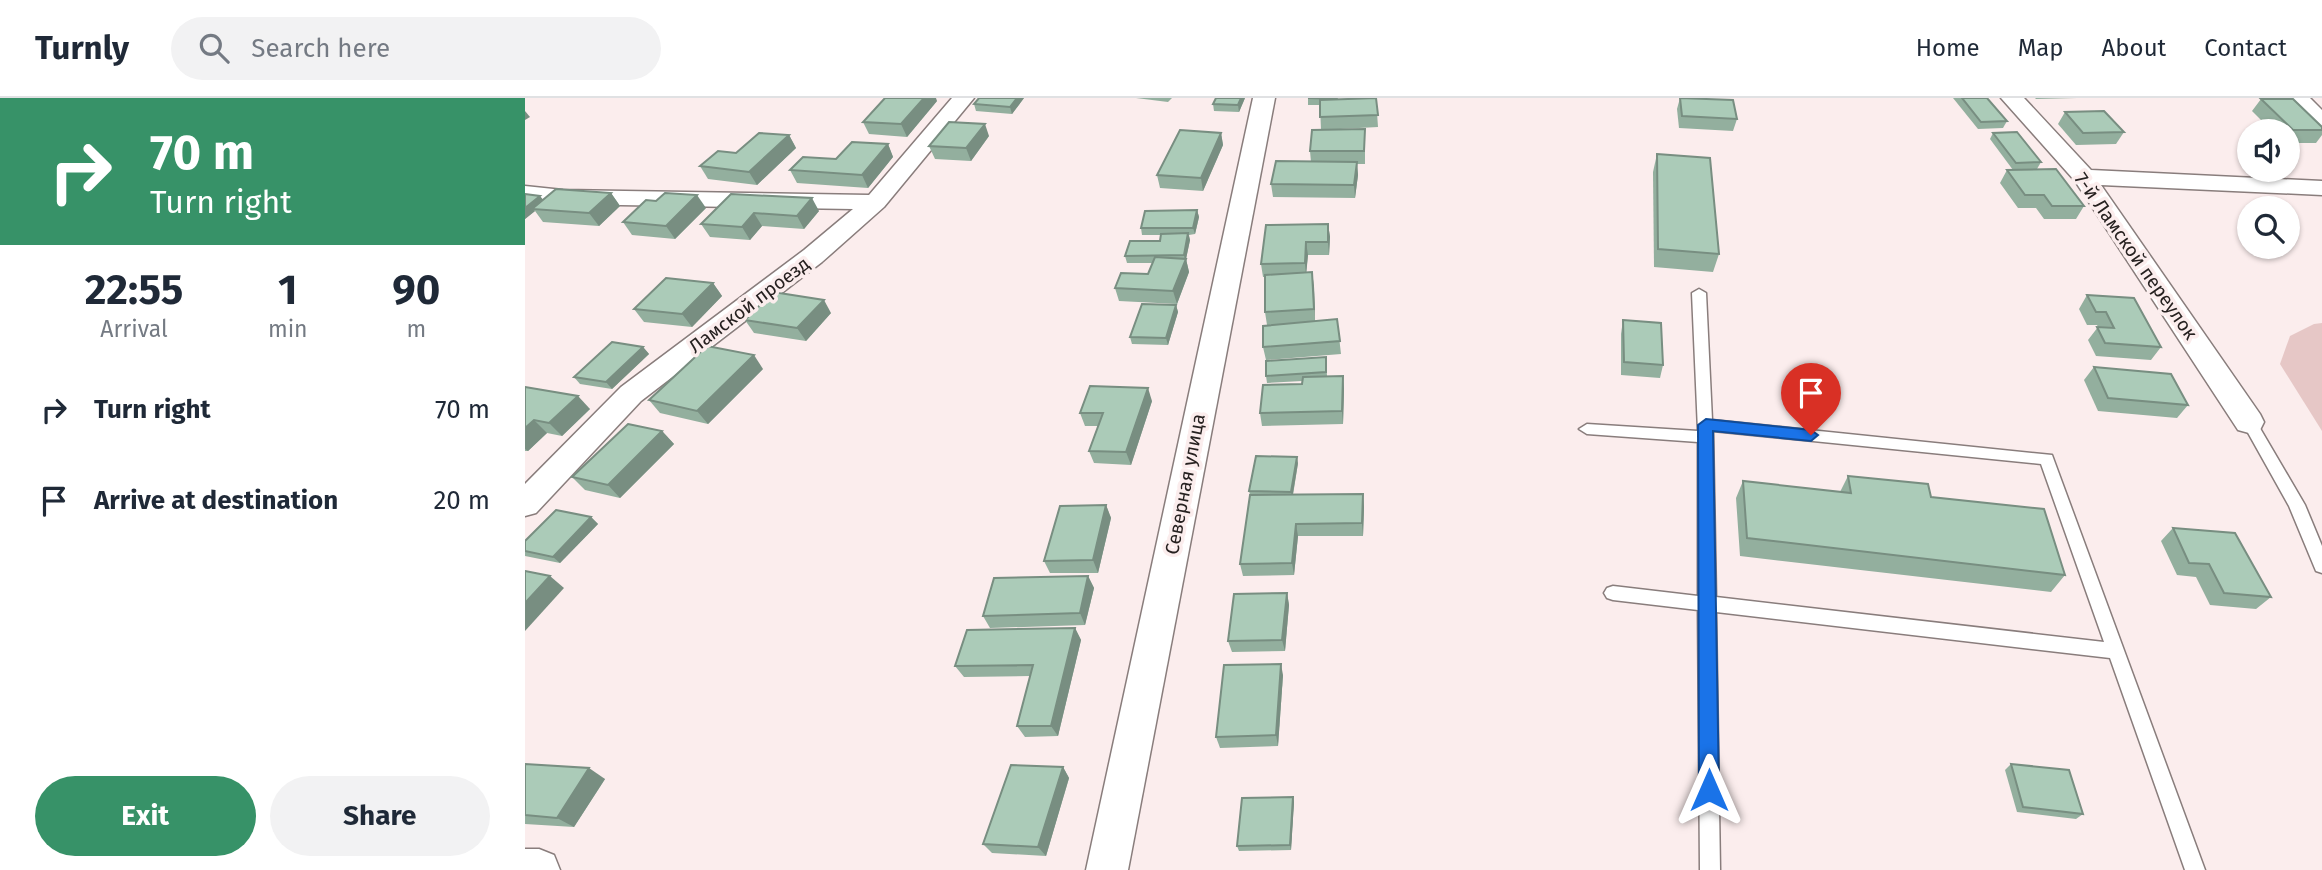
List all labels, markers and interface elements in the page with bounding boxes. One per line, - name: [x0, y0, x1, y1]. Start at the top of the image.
- search box: [171, 17, 661, 80]
- text: Turnly: [35, 28, 129, 68]
- icon: search: [195, 29, 233, 67]
- text: Search here: [251, 33, 390, 64]
- text: Home: [1916, 34, 1980, 62]
- text: Map: [2018, 34, 2064, 62]
- text: About: [2102, 34, 2166, 62]
- text: Contact: [2204, 34, 2287, 62]
- map controls: [2237, 119, 2300, 259]
- button: sound: [2237, 119, 2300, 182]
- text: 70 m: [150, 123, 254, 182]
- icon: right: [35, 126, 126, 217]
- street label: 7-й Ламской переулок: [2070, 168, 2202, 344]
- text: Turn right: [150, 183, 292, 221]
- button: search: [2237, 196, 2300, 259]
- street label: Ламской проезд: [684, 252, 814, 358]
- text: 22:55: [85, 265, 183, 315]
- text: 1: [278, 265, 298, 315]
- text: 90: [392, 265, 440, 315]
- text: Arrival: [100, 315, 168, 343]
- text: min: [268, 315, 308, 343]
- text: m: [406, 315, 426, 343]
- pin: [1781, 363, 1841, 435]
- icon: arrive: [1792, 374, 1830, 412]
- icon: right: [35, 391, 73, 429]
- text: Turn right: [94, 394, 211, 425]
- text: 70 m: [435, 394, 490, 425]
- street label: Северная улица: [1160, 412, 1210, 556]
- icon: arrive: [35, 482, 73, 520]
- text: Arrive at destination: [94, 485, 338, 516]
- text: 20 m: [433, 485, 490, 516]
- position arrow: [1672, 753, 1746, 827]
- button: Exit: [35, 776, 256, 856]
- button: Share: [270, 776, 490, 856]

